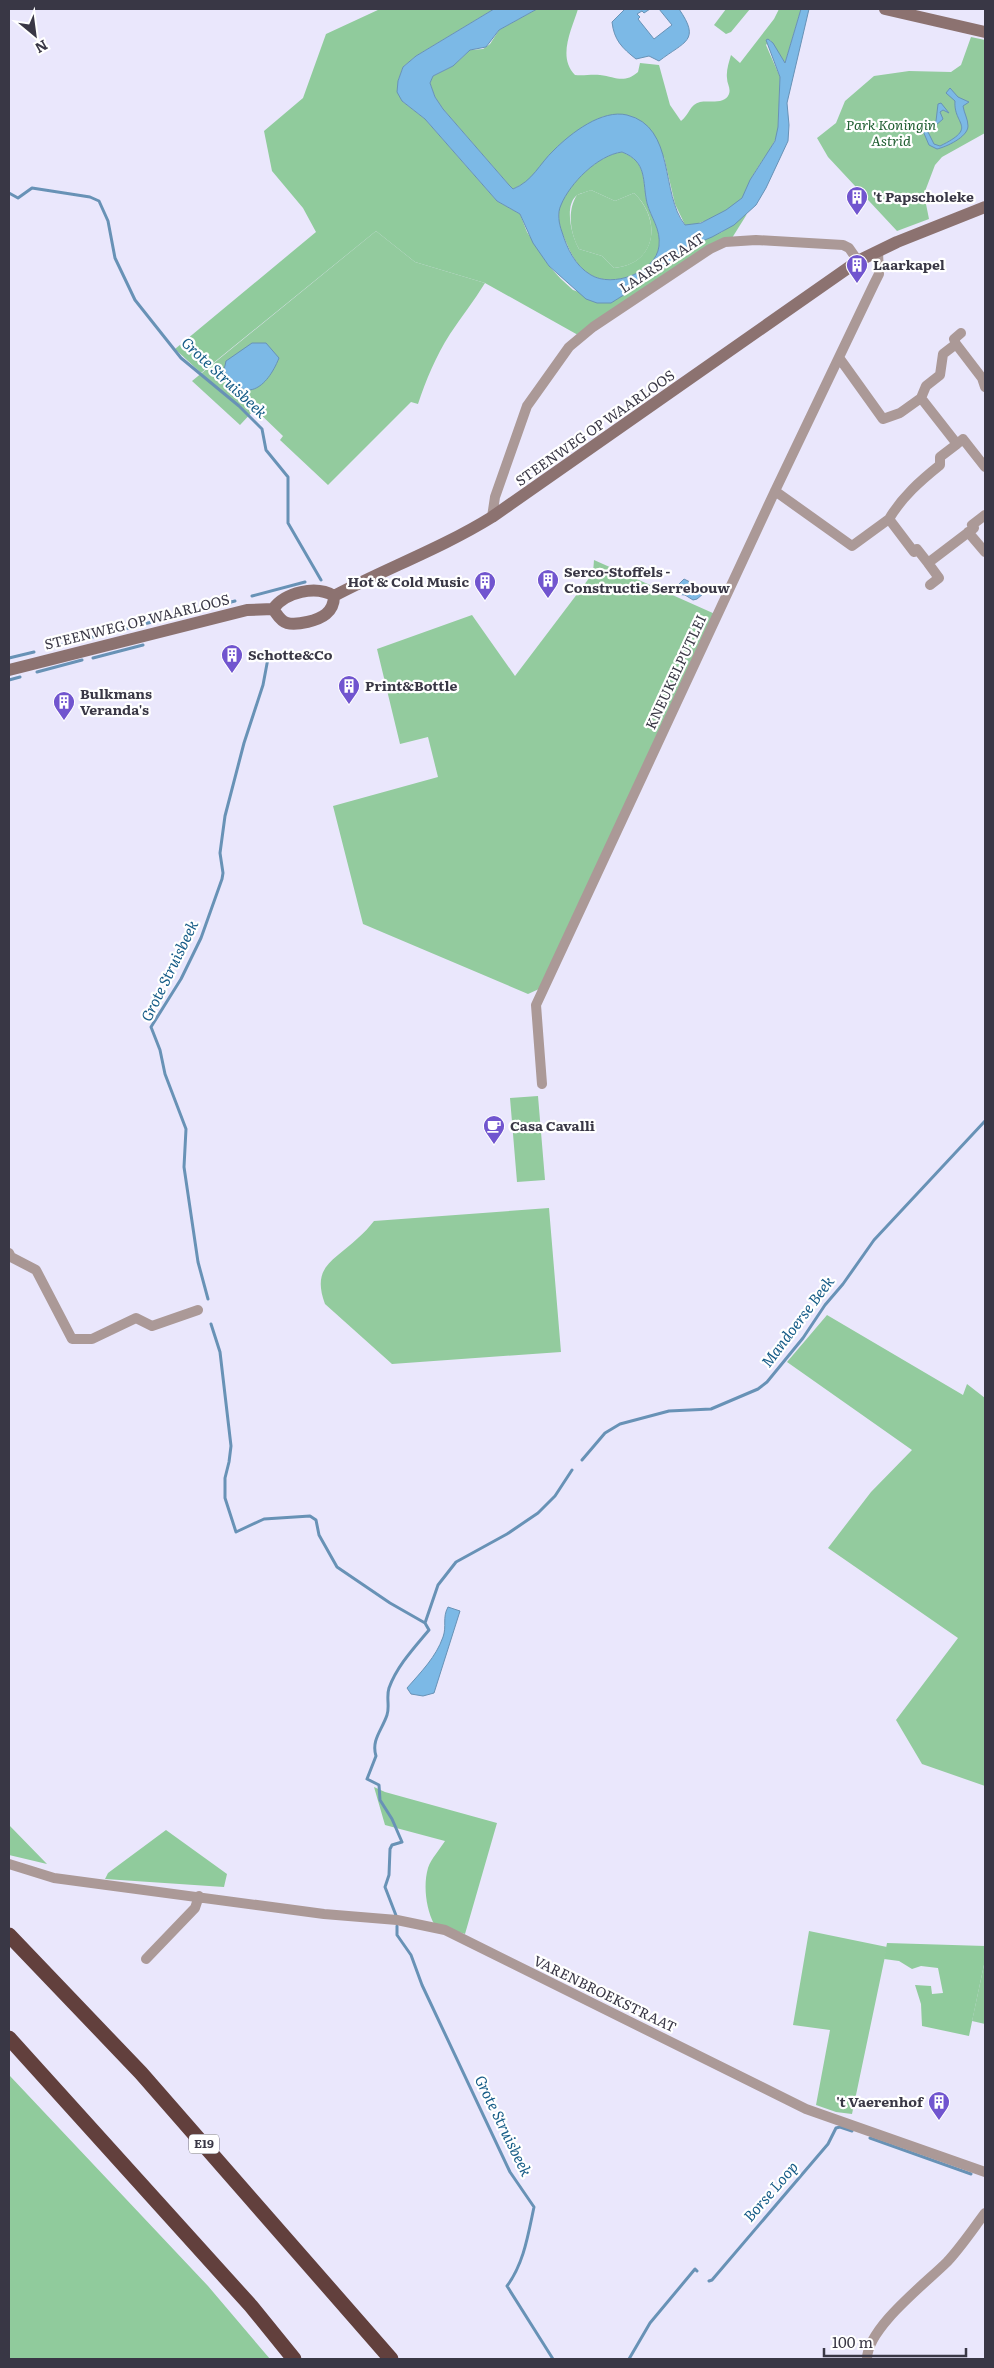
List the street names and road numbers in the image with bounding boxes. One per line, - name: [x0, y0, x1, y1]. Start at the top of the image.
- street label: LAARSTRAAT: [615, 227, 708, 297]
- street label: STEENWEG OP WAARLOOS: [511, 364, 678, 490]
- street label: STEENWEG OP WAARLOOS: [42, 588, 231, 654]
- street label: KNEUKELPUTLEI: [640, 611, 710, 732]
- street label: VARENBROEKSTRAAT: [531, 1950, 680, 2036]
- road number: E19: [189, 2134, 219, 2154]

